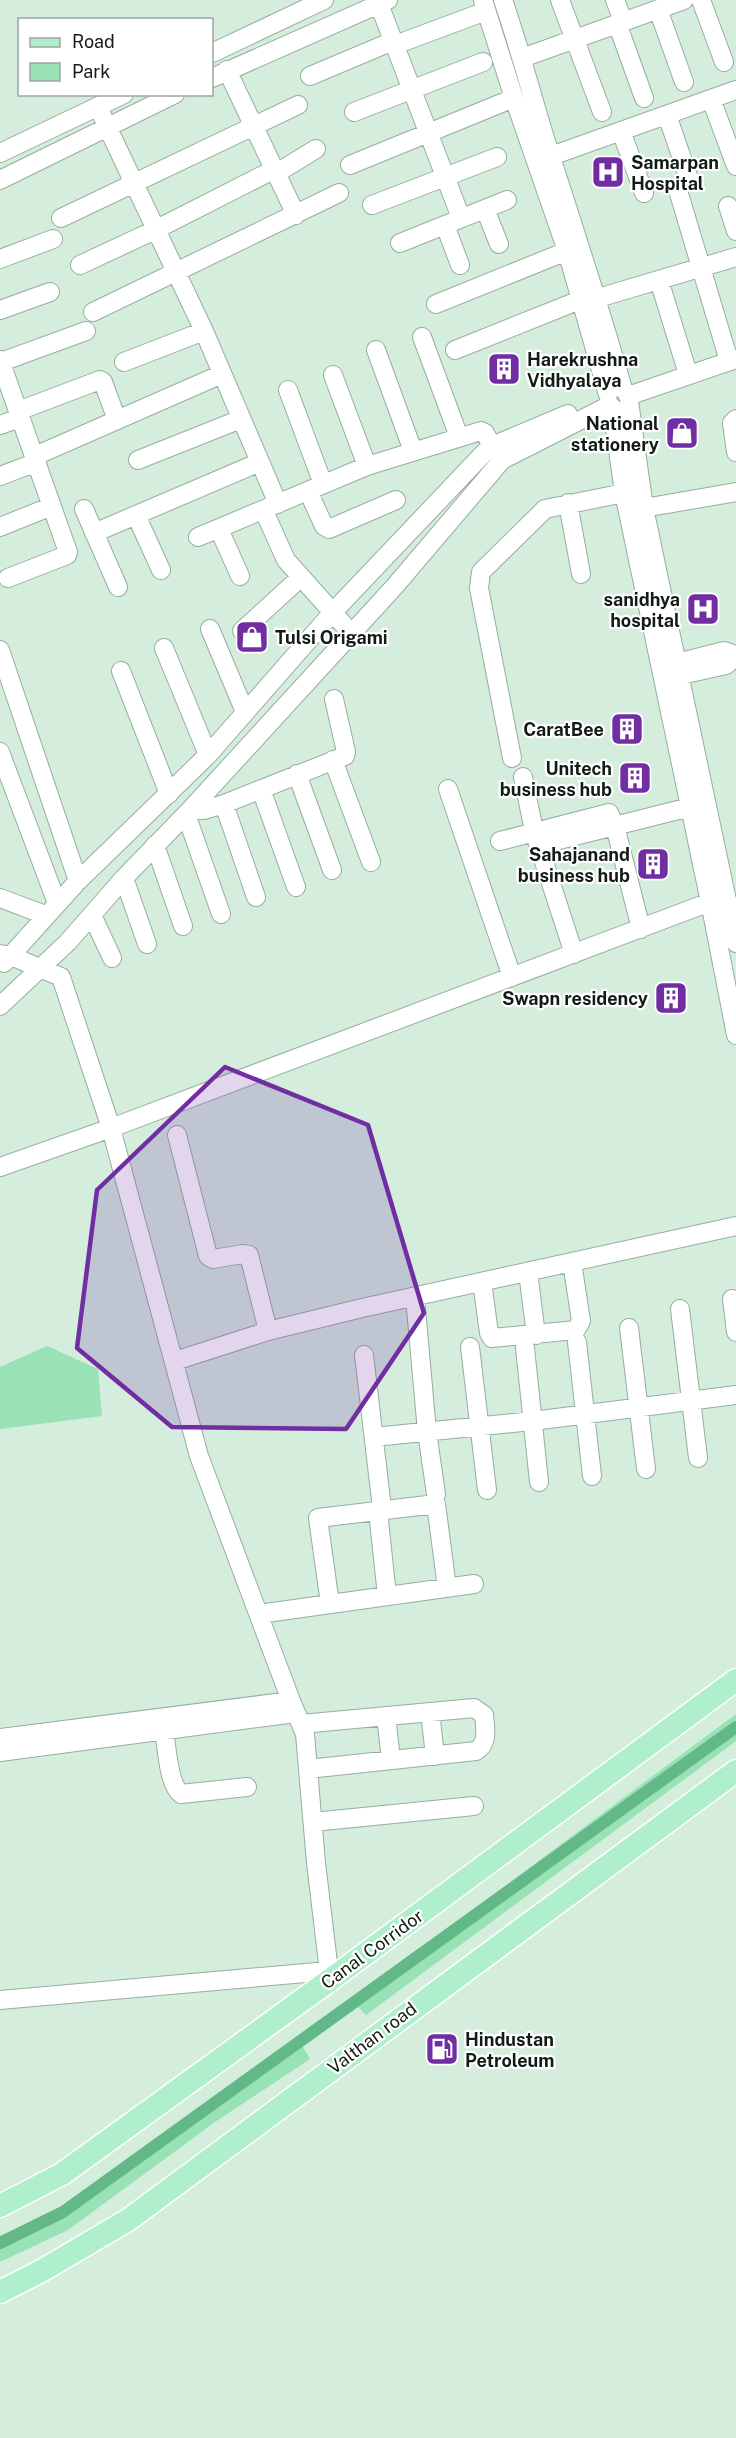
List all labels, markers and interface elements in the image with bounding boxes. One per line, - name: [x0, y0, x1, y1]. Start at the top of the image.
- legend: [18, 18, 213, 96]
- text: Road: [72, 31, 115, 52]
- text: Park: [72, 61, 110, 82]
- place label: Samarpan Hospital: [631, 152, 719, 194]
- hospital icon: Samarpan Hospital: [590, 154, 626, 190]
- place label: Harekrushna Vidhyalaya: [527, 349, 638, 391]
- building icon: Harekrushna Vidhyalaya: [486, 351, 522, 387]
- place label: National stationery: [571, 413, 659, 455]
- shop icon: National stationery: [664, 415, 700, 451]
- place label: sanidhya hospital: [603, 589, 680, 631]
- hospital icon: sanidhya hospital: [685, 591, 721, 627]
- shop icon: Tulsi Origami: [234, 619, 270, 655]
- place label: Tulsi Origami: [275, 627, 388, 648]
- building icon: CaratBee: [609, 711, 645, 747]
- place label: CaratBee: [523, 719, 604, 740]
- place label: Unitech business hub: [500, 758, 612, 800]
- building icon: Unitech business hub: [617, 760, 653, 796]
- place label: Sahajanand business hub: [518, 844, 630, 886]
- building icon: Sahajanand business hub: [635, 846, 671, 882]
- building icon: Swapn residency: [653, 980, 689, 1016]
- place label: Swapn residency: [502, 988, 648, 1009]
- street label: Canal Corridor: [317, 1905, 427, 1993]
- street label: Valthan road: [323, 1998, 421, 2078]
- place label: Hindustan Petroleum: [465, 2029, 554, 2071]
- fuel station icon: Hindustan Petroleum: [424, 2031, 460, 2067]

